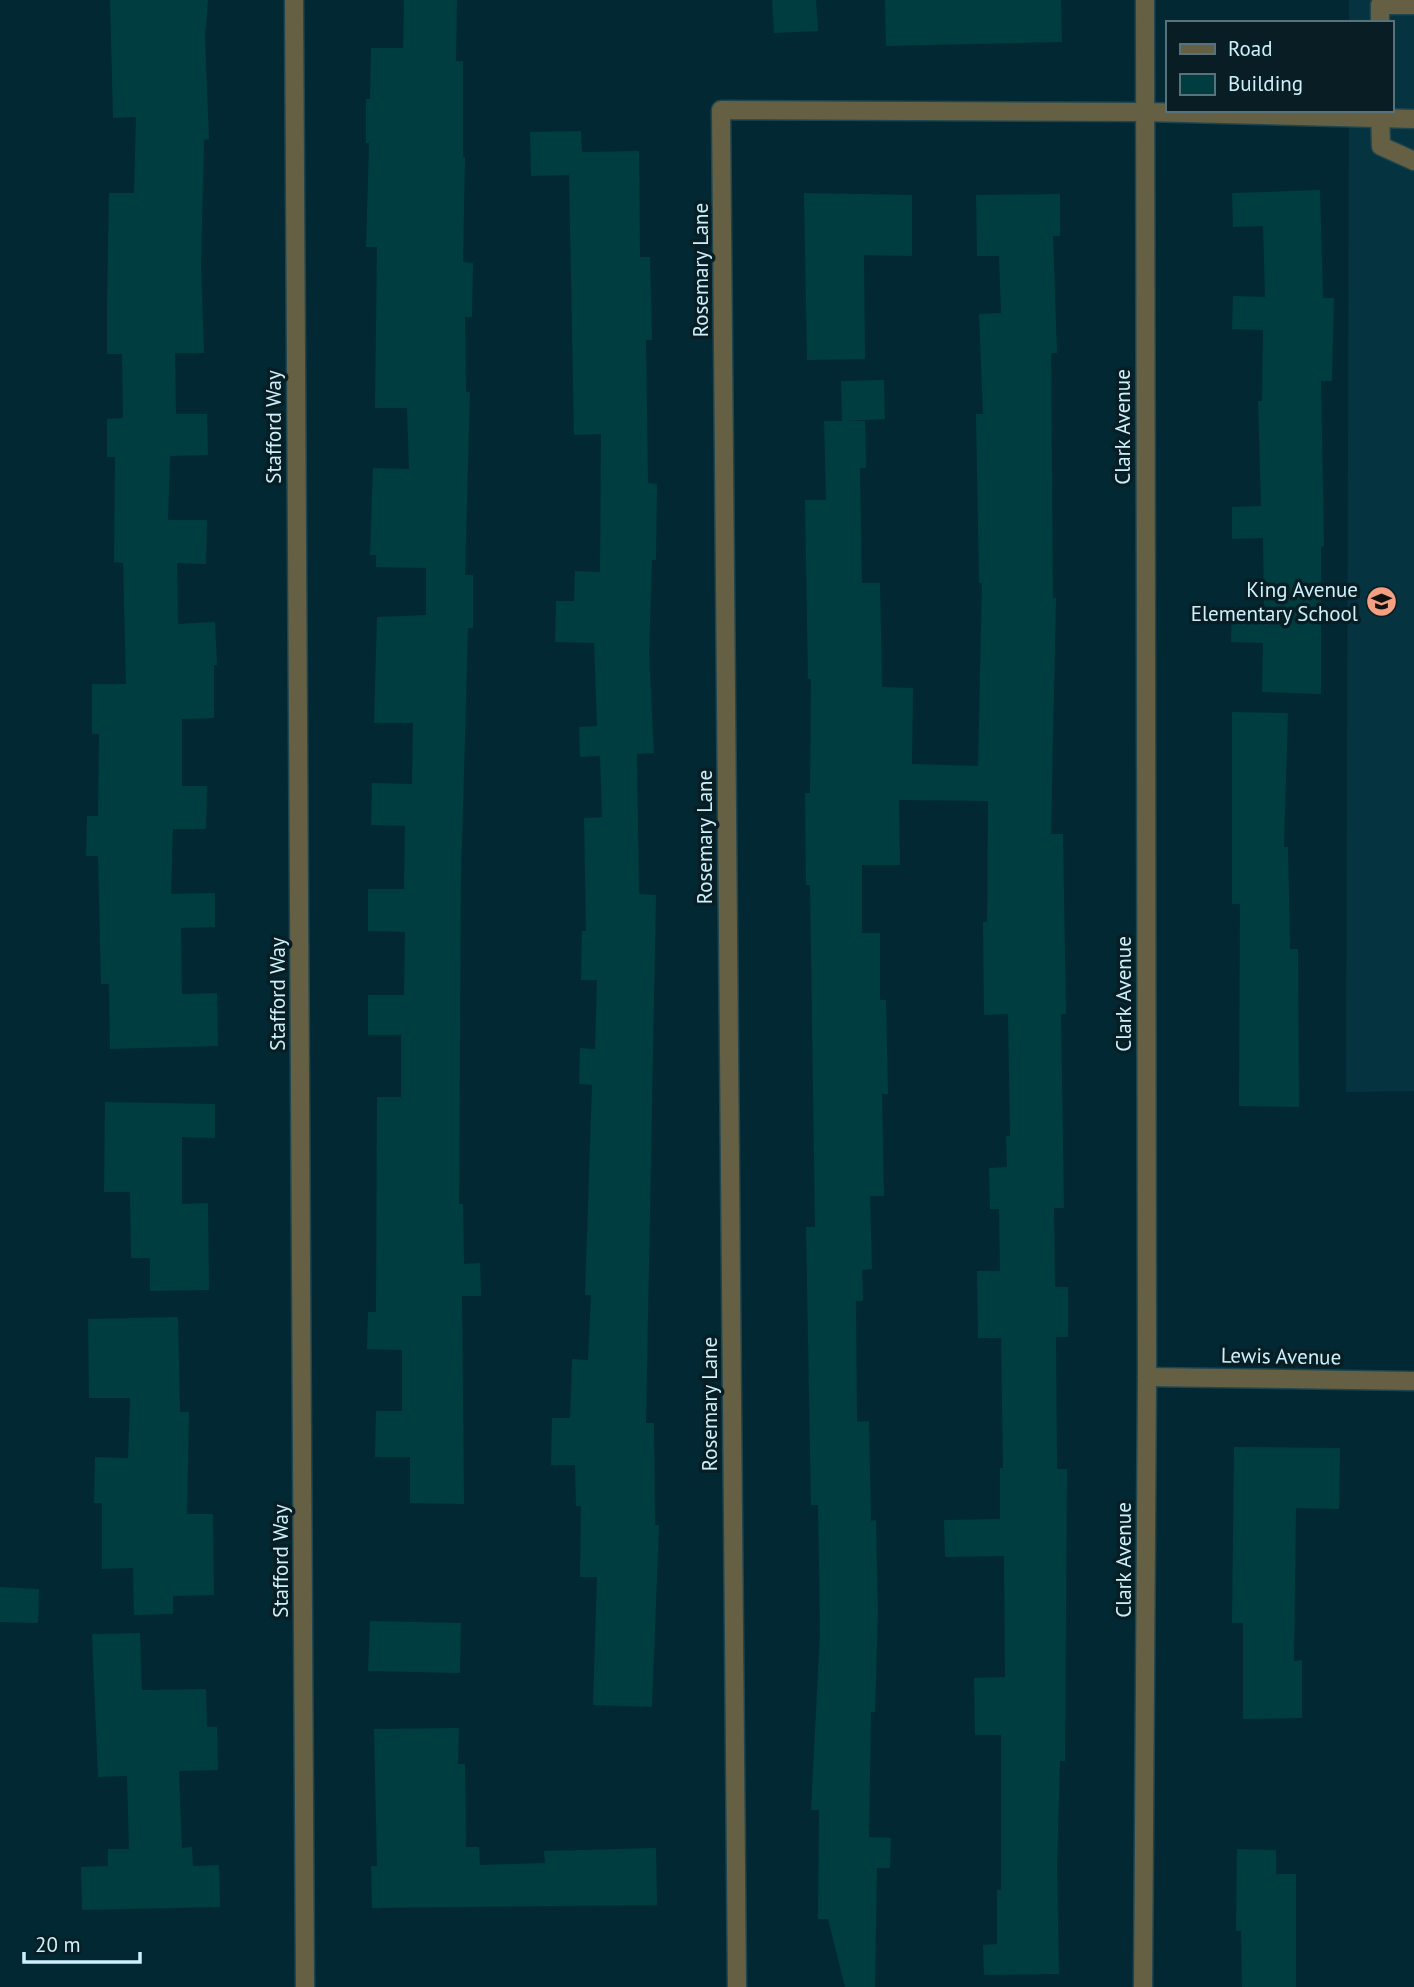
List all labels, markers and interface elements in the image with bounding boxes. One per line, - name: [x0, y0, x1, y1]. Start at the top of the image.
- legend: [1166, 21, 1393, 112]
- text: Road: [1228, 35, 1272, 62]
- text: Building: [1228, 70, 1303, 97]
- street label: Rosemary Lane: [687, 203, 714, 337]
- street label: Clark Avenue: [1109, 369, 1136, 485]
- street label: Stafford Way: [260, 370, 287, 484]
- place label: King Avenue Elementary School: [1191, 576, 1358, 627]
- school or university icon: King Avenue Elementary School: [1364, 584, 1398, 618]
- street label: Rosemary Lane: [691, 770, 718, 904]
- street label: Clark Avenue: [1110, 936, 1137, 1052]
- street label: Stafford Way: [264, 937, 291, 1051]
- street label: Rosemary Lane: [696, 1337, 723, 1471]
- street label: Lewis Avenue: [1221, 1341, 1341, 1371]
- street label: Clark Avenue: [1110, 1502, 1137, 1618]
- street label: Stafford Way: [267, 1504, 294, 1618]
- scale bar: [24, 1920, 140, 1964]
- text: 20 m: [35, 1931, 81, 1958]

